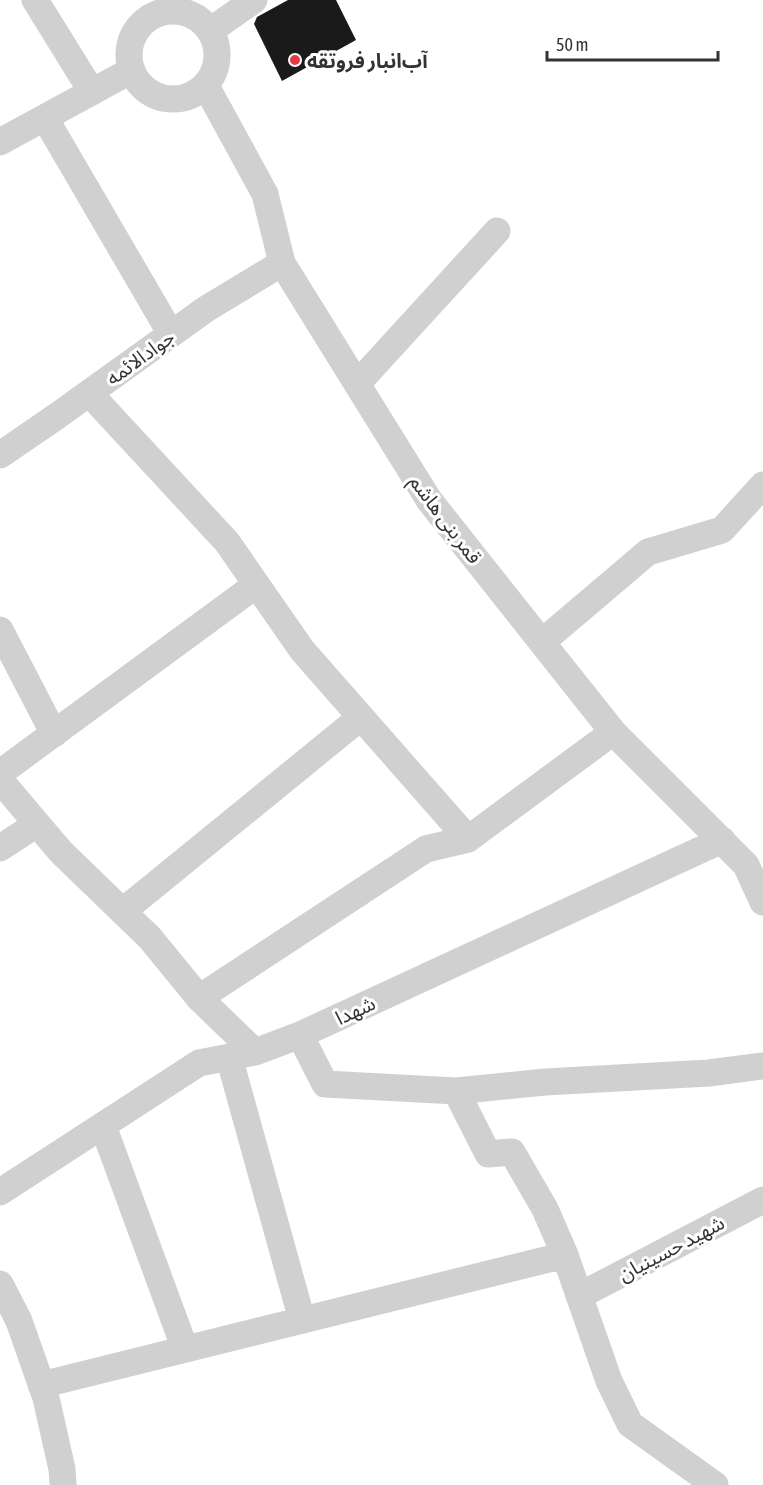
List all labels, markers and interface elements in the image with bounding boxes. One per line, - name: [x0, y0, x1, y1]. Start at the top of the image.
- scale bar: [547, 24, 718, 62]
- text: 50 m: [556, 34, 588, 55]
- place label: آب‌انبار فروتقه: [307, 49, 428, 73]
- marker: آب‌انبار فروتقه: [288, 53, 302, 67]
- street label: جوادالائمه: [101, 325, 179, 390]
- street label: قمر بنی هاشم: [402, 470, 487, 570]
- street label: شهدا: [331, 991, 379, 1029]
- street label: شهید حسینیان: [614, 1210, 728, 1286]

